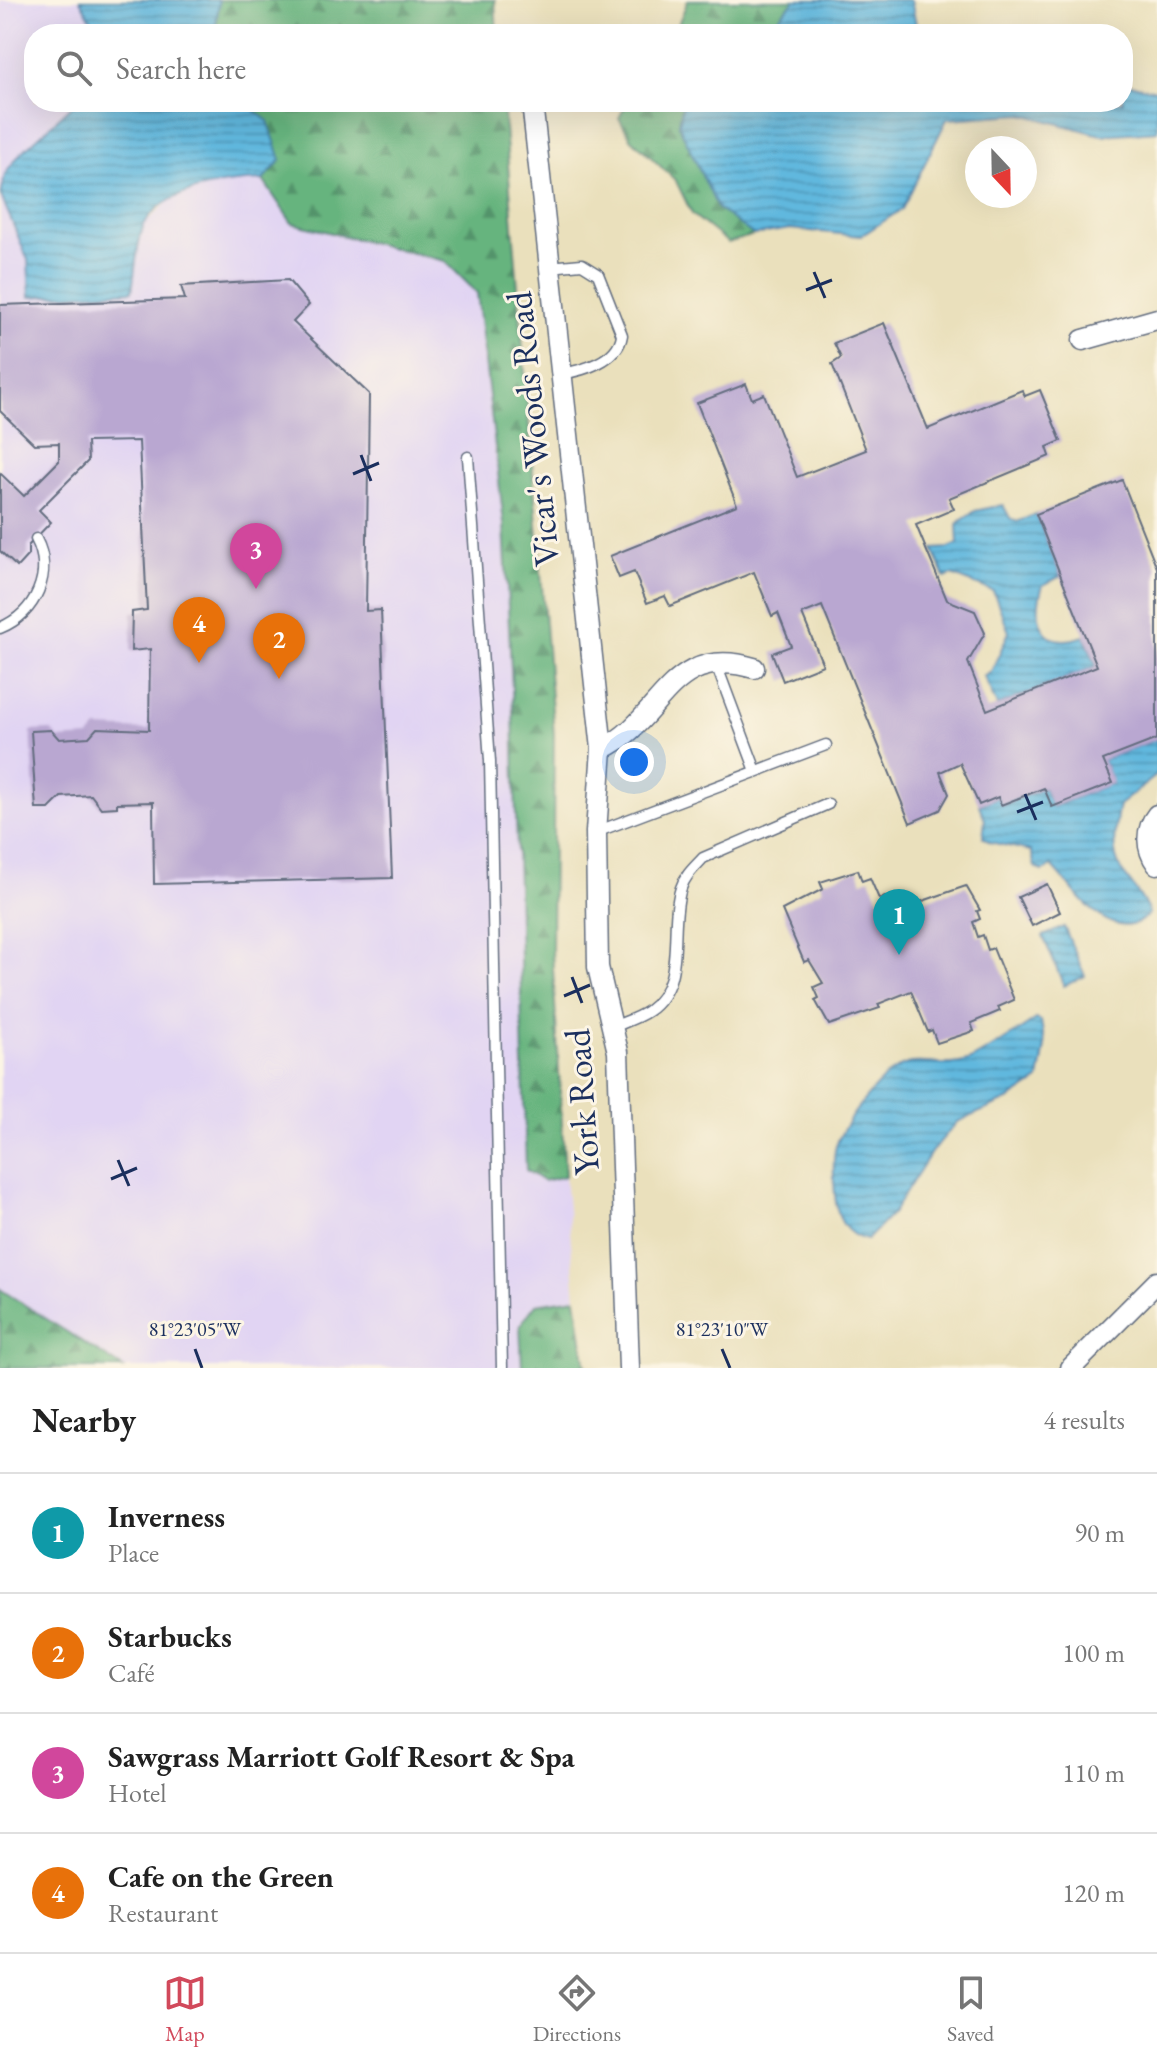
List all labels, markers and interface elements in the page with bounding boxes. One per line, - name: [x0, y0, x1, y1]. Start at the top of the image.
- search box: [24, 24, 1133, 112]
- icon: search: [52, 46, 96, 90]
- text: Search here: [116, 49, 246, 88]
- north arrow: [965, 136, 1037, 208]
- street label: Vicar's Woods Road: [495, 288, 570, 569]
- pin: 3: [230, 523, 282, 589]
- pin: 4: [173, 597, 225, 663]
- pin: 2: [253, 613, 305, 679]
- your location: [614, 742, 654, 782]
- pin: 1: [873, 889, 925, 955]
- street label: York Road: [553, 1026, 610, 1177]
- text: 81°23'05"W: [149, 1316, 242, 1342]
- text: 81°23'10"W: [676, 1316, 769, 1342]
- text: Nearby: [32, 1398, 136, 1442]
- text: 4 results: [1044, 1403, 1125, 1437]
- text: Inverness: [108, 1497, 225, 1536]
- text: 1: [51, 1516, 65, 1550]
- text: 90 m: [1075, 1516, 1125, 1550]
- text: Place: [108, 1536, 159, 1570]
- text: Starbucks: [108, 1617, 232, 1656]
- text: 2: [51, 1636, 65, 1670]
- text: 100 m: [1062, 1636, 1125, 1670]
- text: Café: [108, 1656, 155, 1690]
- text: Sawgrass Marriott Golf Resort & Spa: [108, 1737, 575, 1776]
- text: 3: [51, 1756, 65, 1790]
- text: 110 m: [1062, 1756, 1125, 1790]
- text: Hotel: [108, 1776, 166, 1810]
- text: Cafe on the Green: [108, 1857, 334, 1896]
- text: 4: [51, 1876, 65, 1910]
- text: 120 m: [1062, 1876, 1125, 1910]
- text: Restaurant: [108, 1896, 218, 1930]
- tab: Map: [163, 1971, 207, 2048]
- tab: Directions: [533, 1971, 621, 2048]
- tab: Saved: [947, 1971, 994, 2048]

